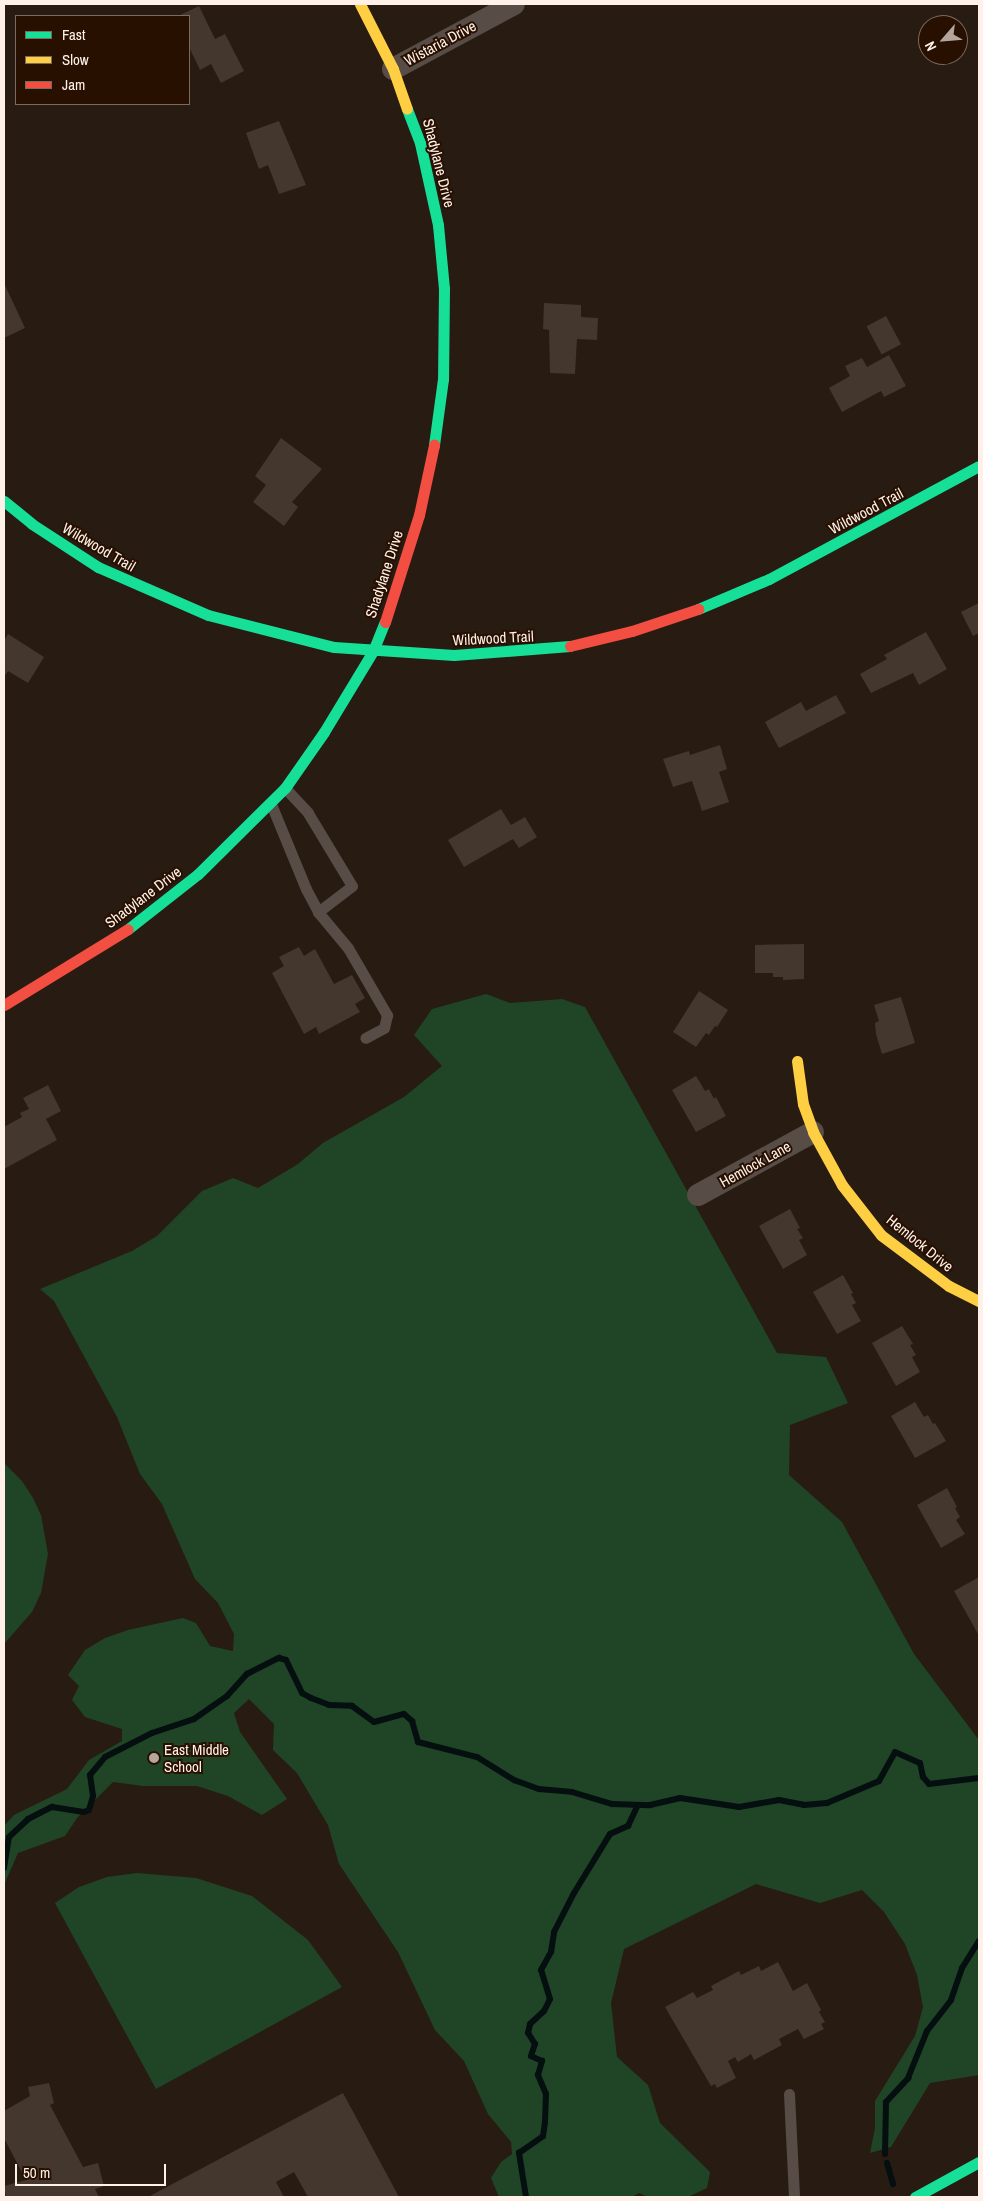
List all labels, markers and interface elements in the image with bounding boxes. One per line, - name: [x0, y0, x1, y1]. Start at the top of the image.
- legend: [15, 15, 190, 105]
- north arrow: [918, 15, 968, 65]
- street label: Wistaria Drive: [401, 17, 479, 69]
- text: Fast: [62, 24, 85, 45]
- text: N: [921, 39, 940, 54]
- text: Slow: [62, 49, 89, 70]
- text: Jam: [62, 74, 85, 95]
- street label: Shadylane Drive: [419, 117, 459, 209]
- street label: Wildwood Trail: [826, 484, 906, 538]
- street label: Wildwood Trail: [59, 519, 139, 575]
- street label: Shadylane Drive: [361, 528, 407, 620]
- street label: Wildwood Trail: [452, 627, 534, 649]
- street label: Shadylane Drive: [101, 862, 185, 932]
- street label: Hemlock Lane: [716, 1137, 794, 1191]
- street label: Hemlock Drive: [883, 1211, 957, 1275]
- place label: East Middle School: [164, 1740, 229, 1775]
- marker: East Middle School: [148, 1752, 160, 1764]
- scale bar: [18, 2154, 169, 2186]
- text: 50 m: [23, 2162, 50, 2183]

